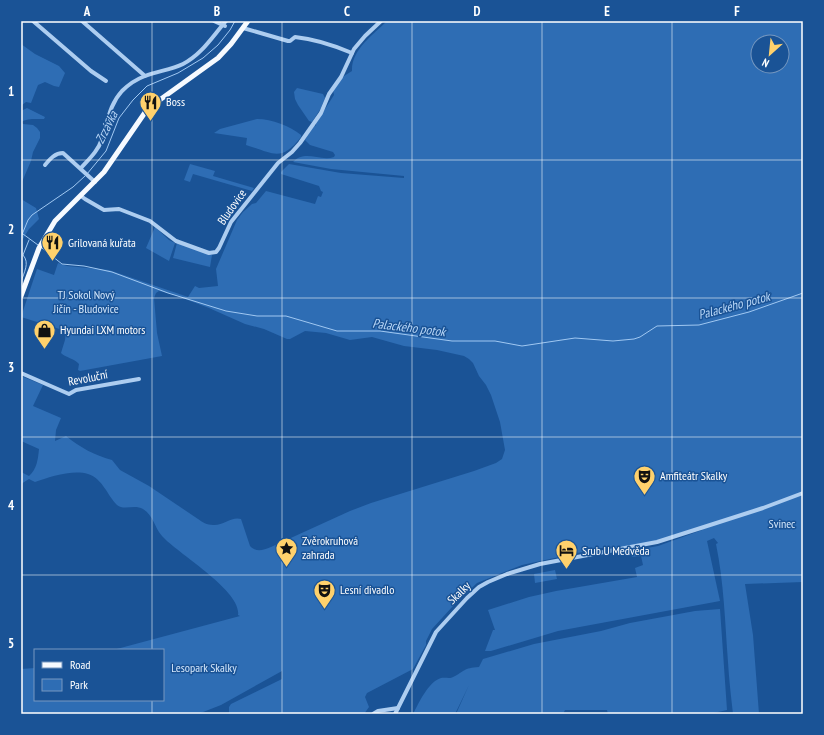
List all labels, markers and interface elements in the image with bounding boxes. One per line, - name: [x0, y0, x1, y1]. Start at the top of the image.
- text: A: [83, 3, 91, 20]
- text: B: [214, 3, 220, 20]
- text: C: [344, 3, 350, 20]
- text: D: [474, 3, 481, 20]
- text: E: [604, 3, 610, 20]
- text: F: [734, 3, 740, 20]
- north arrow: [750, 34, 790, 74]
- text: N: [760, 55, 771, 70]
- text: 1: [8, 83, 14, 100]
- restaurant icon: Boss: [137, 89, 163, 122]
- place label: Boss: [166, 94, 185, 109]
- water label: Zrzávka: [91, 107, 122, 146]
- street label: Bludovice: [214, 186, 249, 227]
- text: 2: [8, 221, 14, 238]
- restaurant icon: Grilovaná kuřata: [40, 230, 66, 263]
- place label: Grilovaná kuřata: [68, 235, 136, 250]
- park label: TJ Sokol Nový Jičín - Bludovice: [52, 287, 119, 316]
- water label: Palackého potok: [696, 287, 774, 323]
- water label: Palackého potok: [371, 315, 448, 341]
- shop icon: Hyundai LXM motors: [31, 317, 57, 350]
- place label: Hyundai LXM motors: [60, 322, 145, 337]
- text: 3: [8, 359, 14, 376]
- street label: Revoluční: [67, 366, 109, 389]
- theatre icon: Amfiteátr Skalky: [632, 463, 658, 496]
- place label: Amfiteátr Skalky: [660, 468, 728, 483]
- text: 4: [8, 497, 15, 514]
- park label: Svinec: [769, 516, 796, 531]
- place label: Zvěrokruhová zahrada: [302, 533, 358, 562]
- place icon: Zvěrokruhová zahrada: [274, 535, 300, 568]
- hotel icon: Srub U Medvěda: [554, 538, 580, 571]
- place label: Srub U Medvěda: [582, 543, 650, 558]
- theatre icon: Lesní divadlo: [312, 577, 338, 610]
- street label: Skalky: [444, 578, 474, 607]
- place label: Lesní divadlo: [340, 582, 394, 597]
- text: 5: [8, 635, 14, 652]
- legend: [34, 649, 164, 701]
- text: Road: [70, 657, 90, 672]
- park label: Lesopark Skalky: [171, 660, 237, 675]
- text: Park: [70, 677, 88, 692]

